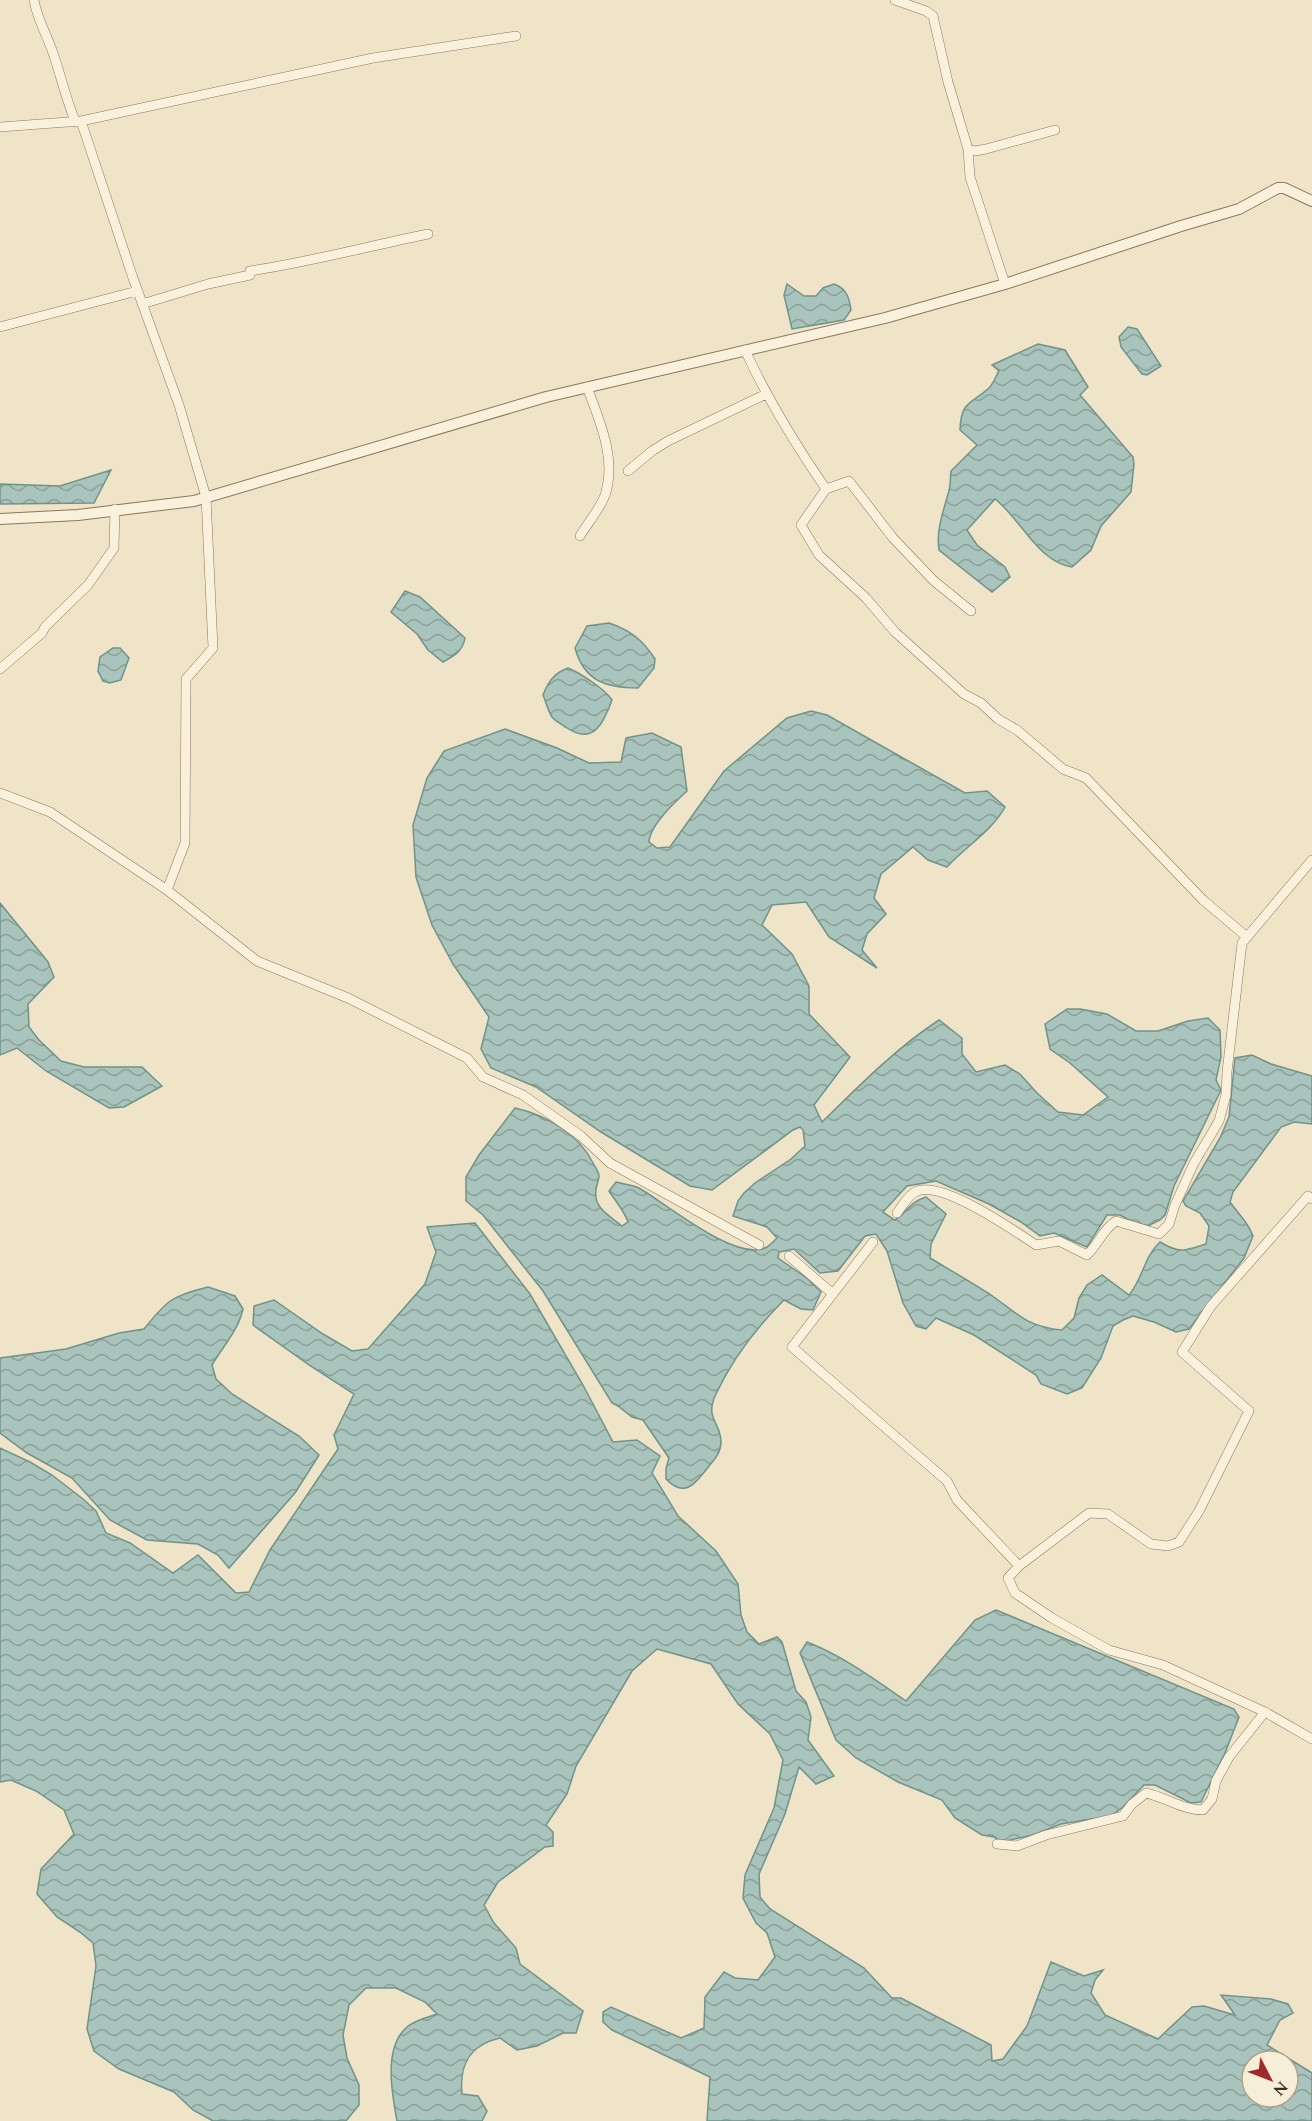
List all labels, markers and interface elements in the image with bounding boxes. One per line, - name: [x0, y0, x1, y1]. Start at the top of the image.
- north arrow: [1240, 2049, 1300, 2109]
- text: N: [1267, 2075, 1294, 2101]

